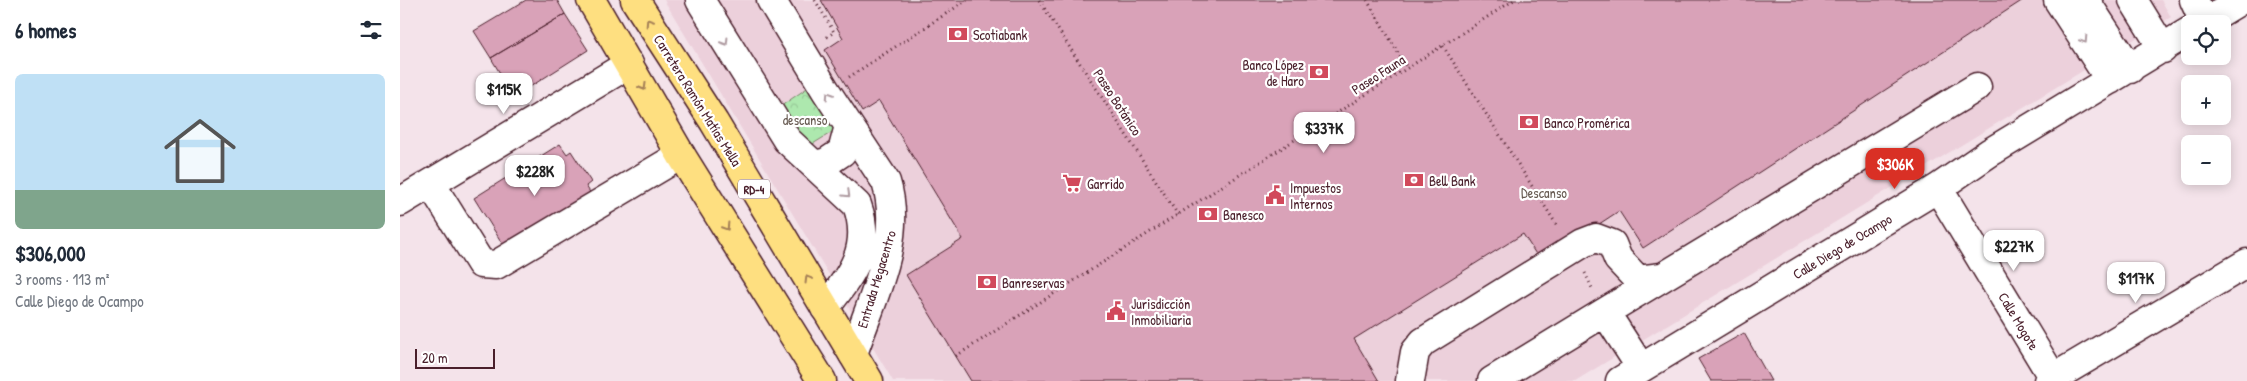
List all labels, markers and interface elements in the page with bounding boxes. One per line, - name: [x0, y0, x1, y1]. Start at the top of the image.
- map controls: [2181, 15, 2231, 185]
- button: locate: [2181, 15, 2231, 65]
- text: 6 homes: [15, 16, 76, 45]
- icon: filters: [357, 16, 385, 44]
- one-way arrow: [646, 18, 655, 27]
- bank icon: Scotiabank: [947, 23, 969, 45]
- place label: Scotiabank: [973, 25, 1028, 44]
- street label: Carretera Ramón Matías Mella: [650, 31, 747, 170]
- one-way arrow: [2078, 34, 2087, 44]
- one-way arrow: [719, 36, 729, 45]
- street label: Paseo Fauna: [1348, 49, 1409, 98]
- place label: Banco López de Haro: [1242, 55, 1304, 90]
- bank icon: Banco López de Haro: [1308, 61, 1330, 83]
- street label: Paseo Botánico: [1089, 65, 1147, 139]
- pin: $115K: [469, 72, 539, 115]
- button: +: [2181, 75, 2231, 125]
- text: $115K: [487, 78, 521, 100]
- one-way arrow: [636, 82, 646, 91]
- one-way arrow: [825, 91, 835, 100]
- icon: home: [155, 106, 245, 196]
- park label: descanso: [783, 110, 828, 129]
- bank icon: Banco Promérica: [1518, 111, 1540, 133]
- pin: $337K: [1289, 112, 1359, 154]
- place label: Banco Promérica: [1544, 113, 1630, 132]
- text: $337K: [1305, 117, 1343, 139]
- button: −: [2181, 135, 2231, 185]
- pin: $306K: [1860, 148, 1930, 190]
- text: $306K: [1876, 153, 1914, 175]
- pin: $228K: [500, 154, 570, 197]
- text: $228K: [516, 160, 554, 182]
- bank icon: Bell Bank: [1403, 169, 1425, 191]
- place label: Bell Bank: [1429, 171, 1476, 190]
- supermarket icon: Garrido: [1061, 172, 1083, 194]
- place label: Garrido: [1087, 174, 1125, 193]
- place label: Impuestos Internos: [1290, 178, 1341, 213]
- road number: RD-4: [738, 180, 770, 198]
- park label: Descanso: [1521, 183, 1567, 202]
- public building icon: Impuestos Internos: [1264, 184, 1286, 206]
- one-way arrow: [842, 188, 851, 197]
- bank icon: Banesco: [1197, 203, 1219, 225]
- place label: Banesco: [1223, 205, 1264, 224]
- street label: Calle Diego de Ocampo: [1789, 209, 1896, 284]
- one-way arrow: [720, 221, 729, 230]
- street label: Entrada Megacentro: [852, 228, 901, 330]
- pin: $227K: [1979, 230, 2049, 272]
- text: $227K: [1994, 235, 2034, 257]
- text: $306,000: [15, 239, 85, 268]
- pin: $117K: [2101, 262, 2171, 304]
- text: $117K: [2118, 267, 2154, 289]
- text: 3 rooms · 113 m²: [15, 268, 110, 290]
- bank icon: Banreservas: [976, 271, 998, 293]
- place label: Banreservas: [1002, 273, 1065, 292]
- one-way arrow: [804, 276, 814, 285]
- street label: Calle Mogote: [1993, 289, 2044, 354]
- text: Calle Diego de Ocampo: [15, 290, 144, 312]
- place label: Jurisdicción Inmobiliaria: [1131, 294, 1192, 329]
- public building icon: Jurisdicción Inmobiliaria: [1105, 300, 1127, 322]
- scale bar: [415, 346, 495, 369]
- text: 20 m: [422, 348, 448, 367]

